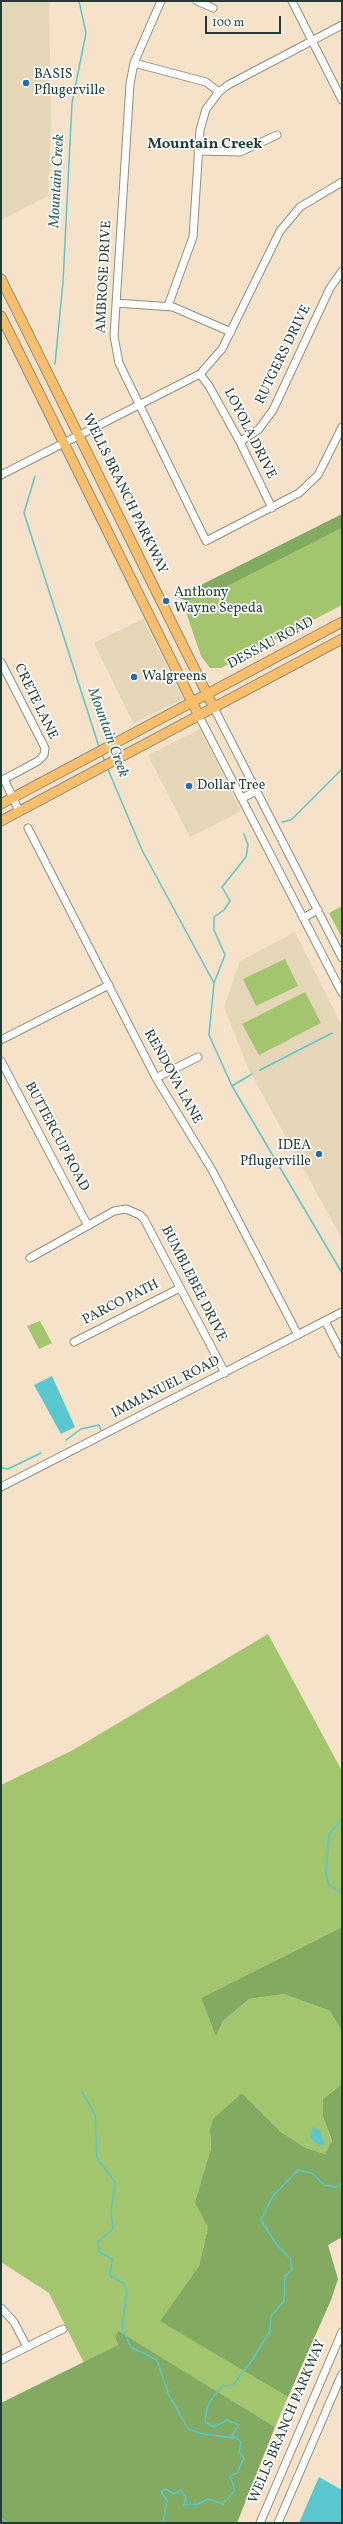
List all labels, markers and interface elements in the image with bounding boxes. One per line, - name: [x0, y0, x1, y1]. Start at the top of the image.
- scale bar: [207, 8, 283, 34]
- text: 100 m: [212, 15, 244, 31]
- place label: BASIS Pflugerville: [34, 67, 105, 100]
- marker: BASIS Pflugerville: [21, 78, 31, 88]
- water label: Mountain Creek: [47, 134, 69, 228]
- district label: Mountain Creek: [148, 136, 262, 154]
- street label: AMBROSE DRIVE: [94, 220, 116, 334]
- street label: RUTGERS DRIVE: [253, 303, 315, 407]
- street label: LOYOLA DRIVE: [219, 386, 279, 482]
- street label: WELLS BRANCH PARKWAY: [78, 411, 170, 577]
- place label: Anthony Wayne Sepeda: [174, 585, 263, 618]
- marker: Anthony Wayne Sepeda: [161, 596, 171, 606]
- street label: DESSAU ROAD: [225, 614, 317, 674]
- street label: CRETE LANE: [9, 661, 61, 743]
- place label: Walgreens: [142, 669, 207, 685]
- marker: Walgreens: [129, 672, 139, 682]
- water label: Mountain Creek: [82, 686, 132, 780]
- place label: Dollar Tree: [197, 778, 265, 794]
- marker: Dollar Tree: [184, 781, 194, 791]
- street label: RENDOVA LANE: [139, 1027, 205, 1127]
- street label: BUTTERCUP ROAD: [20, 1080, 92, 1194]
- place label: IDEA Pflugerville: [240, 1138, 311, 1170]
- marker: IDEA Pflugerville: [314, 1149, 324, 1159]
- street label: BUMBLEBEE DRIVE: [157, 1223, 229, 1345]
- street label: PARCO PATH: [80, 1277, 162, 1329]
- street label: IMMANUEL ROAD: [109, 1353, 223, 1423]
- street label: WELLS BRANCH PARKWAY: [246, 2338, 330, 2506]

